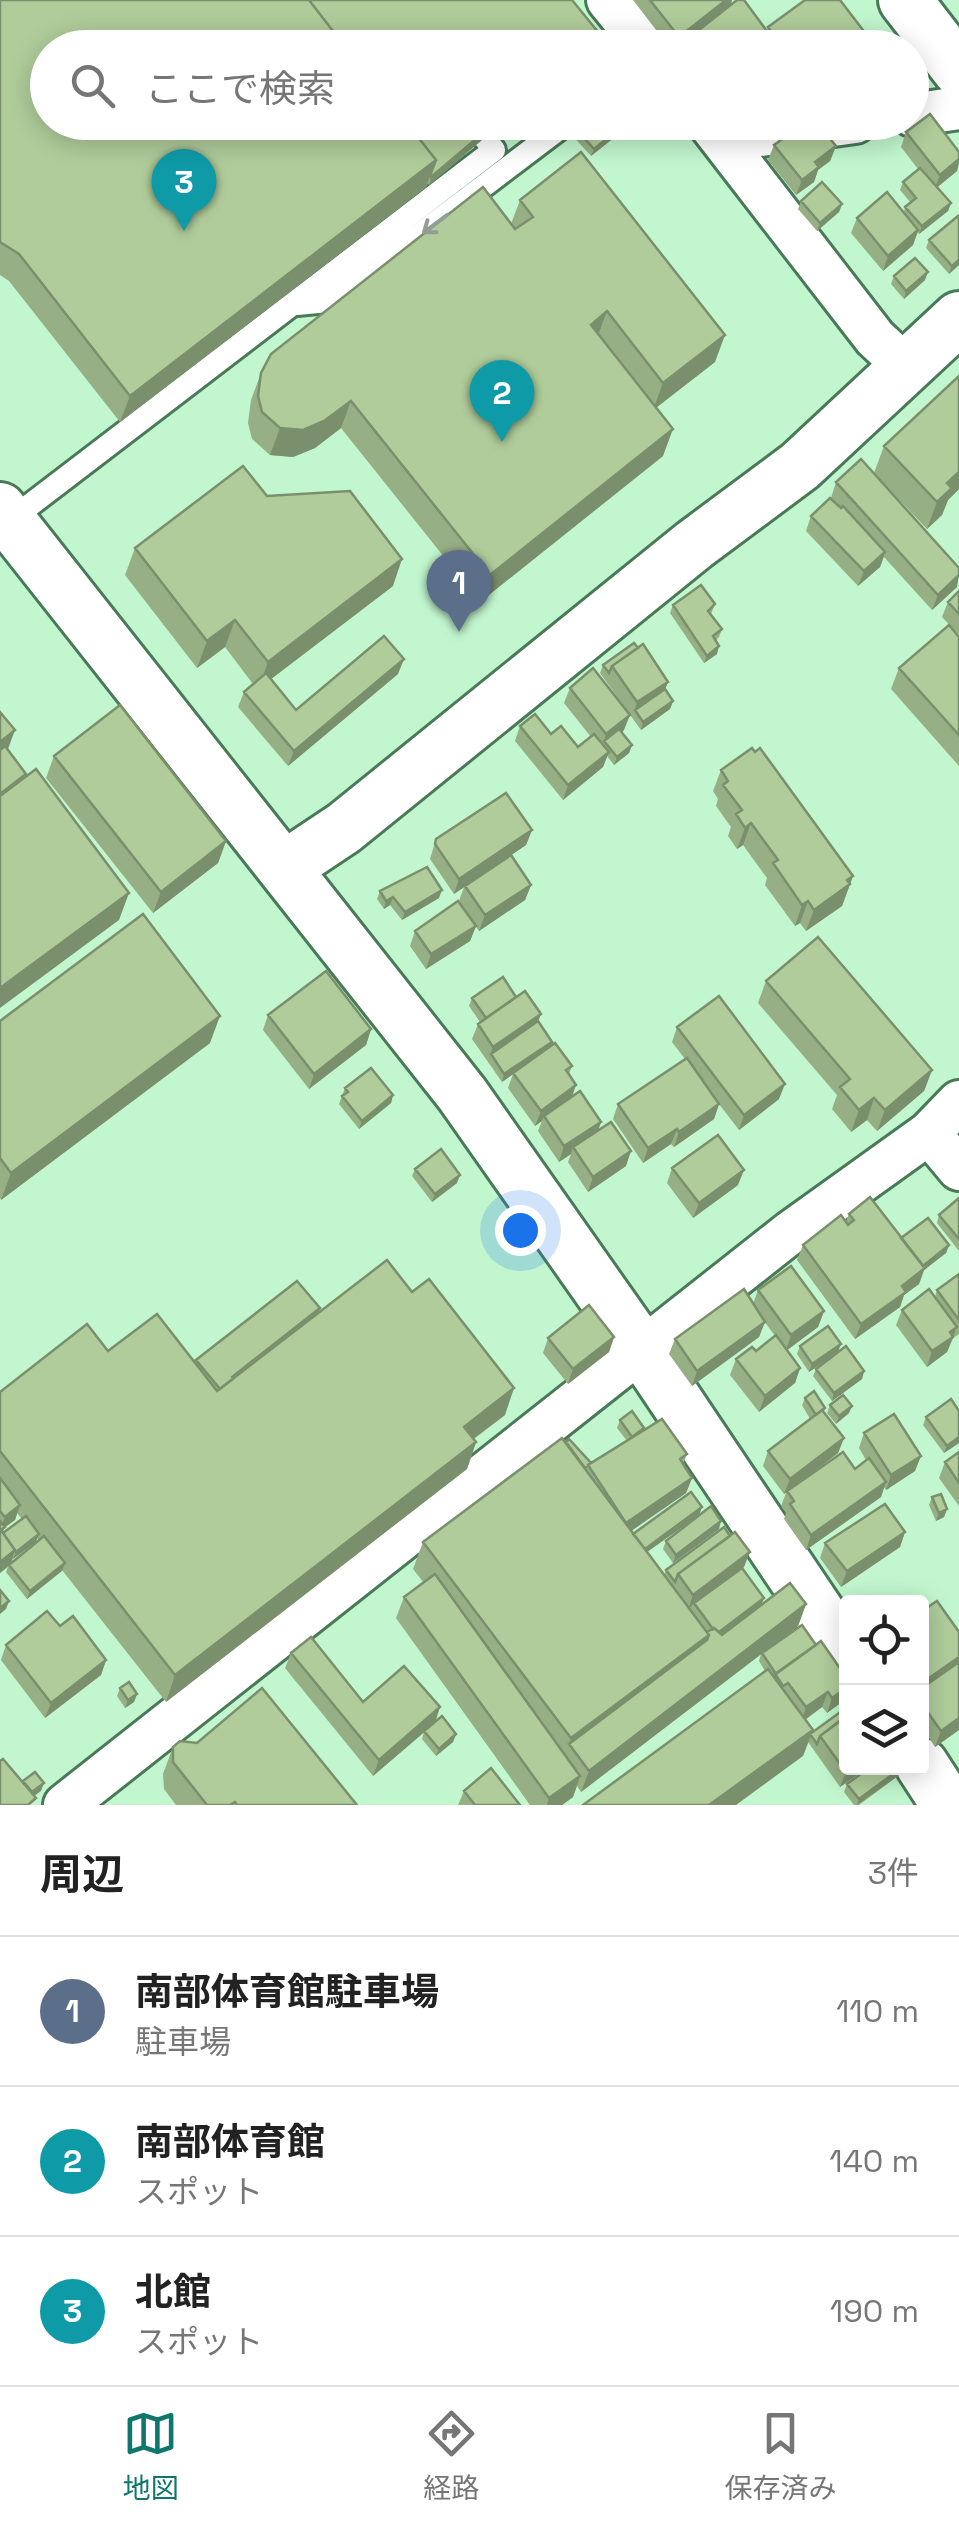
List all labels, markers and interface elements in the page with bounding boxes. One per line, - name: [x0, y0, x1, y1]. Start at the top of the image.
- search box: [30, 30, 929, 140]
- icon: search: [65, 58, 120, 113]
- text: ここで検索: [145, 65, 335, 113]
- pin: 3: [152, 148, 216, 231]
- one-way arrow: [422, 214, 449, 235]
- pin: 2: [470, 360, 534, 442]
- pin: 1: [426, 550, 492, 632]
- your location: [495, 1205, 546, 1256]
- map controls: [839, 1595, 929, 1775]
- button: locate: [839, 1595, 929, 1685]
- button: layers: [839, 1685, 929, 1775]
- text: 周辺: [40, 1848, 124, 1901]
- text: 3件: [868, 1853, 919, 1893]
- text: 南部体育館駐車場: [135, 1968, 439, 2016]
- text: 1: [65, 1991, 80, 2031]
- text: 110 m: [836, 1991, 919, 2031]
- text: 駐車場: [135, 2022, 231, 2062]
- text: 南部体育館: [135, 2118, 325, 2166]
- text: 2: [63, 2141, 82, 2181]
- text: 140 m: [829, 2141, 919, 2181]
- text: スポット: [135, 2172, 263, 2212]
- text: 北館: [135, 2268, 211, 2316]
- text: 3: [63, 2291, 82, 2331]
- text: 190 m: [830, 2291, 919, 2331]
- text: スポット: [135, 2322, 263, 2362]
- tab: 地図: [122, 2406, 179, 2506]
- tab: 経路: [423, 2406, 480, 2506]
- tab: 保存済み: [724, 2406, 837, 2506]

